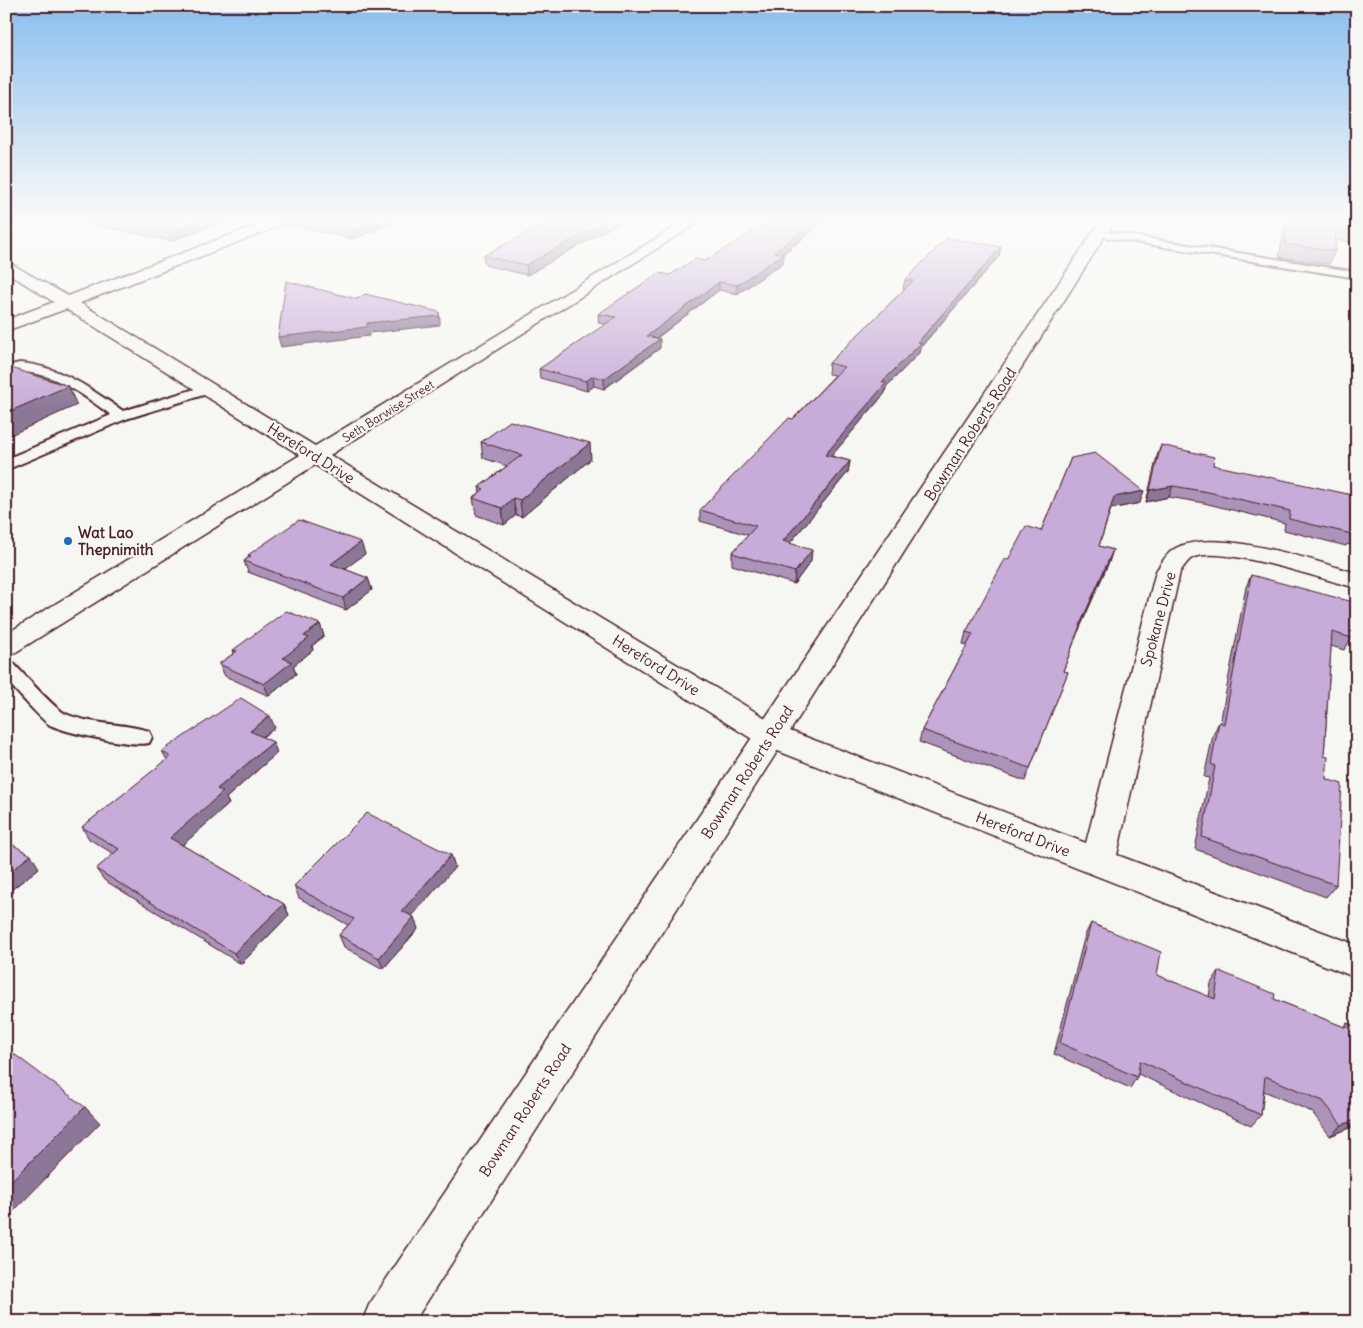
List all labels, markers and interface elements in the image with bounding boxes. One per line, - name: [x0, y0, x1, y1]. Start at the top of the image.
- street label: Bowman Roberts Road: [920, 364, 1020, 504]
- street label: Seth Barwise Street: [339, 377, 437, 445]
- street label: Hereford Drive: [264, 419, 358, 487]
- place label: Wat Lao Thepnimith: [78, 523, 154, 560]
- marker: Wat Lao Thepnimith: [62, 535, 74, 547]
- street label: Spokane Drive: [1136, 570, 1180, 668]
- street label: Hereford Drive: [609, 631, 703, 699]
- street label: Bowman Roberts Road: [697, 702, 797, 842]
- street label: Hereford Drive: [973, 807, 1073, 861]
- street label: Bowman Roberts Road: [475, 1040, 575, 1180]

